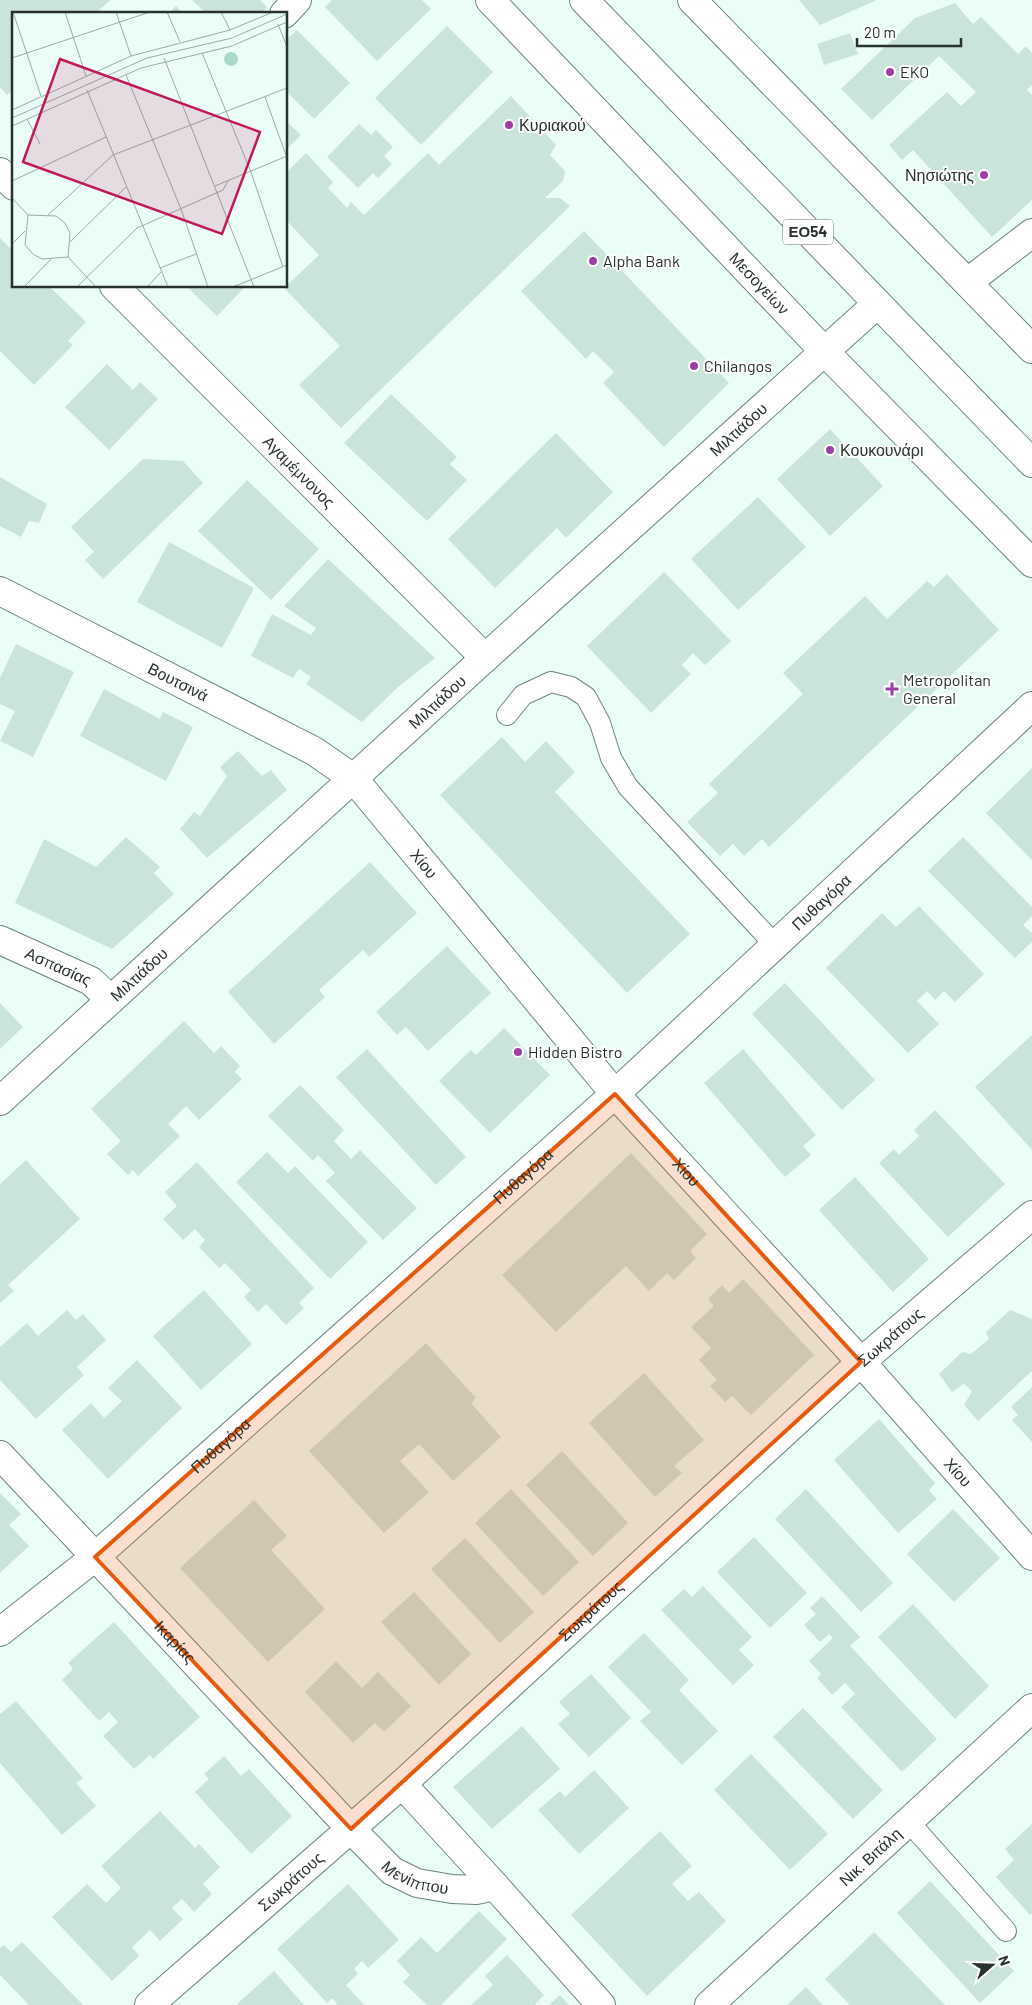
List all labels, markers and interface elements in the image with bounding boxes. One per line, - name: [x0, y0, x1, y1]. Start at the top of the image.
- inset map: [12, 12, 288, 288]
- scale bar: [857, 15, 961, 47]
- text: 20 m: [864, 23, 896, 41]
- place label: EKO: [900, 62, 929, 81]
- marker: EKO: [884, 66, 896, 78]
- place label: Κυριακού: [519, 115, 586, 134]
- marker: Κυριακού: [503, 119, 515, 131]
- place label: Νησιώτης: [905, 165, 974, 184]
- marker: Νησιώτης: [978, 169, 990, 181]
- road number: ΕΟ54: [783, 220, 833, 244]
- street label: Μεσογείων: [726, 248, 794, 318]
- place label: Alpha Bank: [603, 251, 680, 270]
- marker: Alpha Bank: [587, 255, 599, 267]
- place label: Chilangos: [704, 356, 772, 375]
- marker: Chilangos: [688, 360, 700, 372]
- street label: Μιλτιάδου: [705, 398, 770, 460]
- street label: Αγαμέμνονος: [260, 431, 339, 511]
- place label: Κουκουνάρι: [840, 440, 924, 459]
- marker: Κουκουνάρι: [824, 444, 836, 456]
- street label: Βουτσινά: [145, 658, 212, 705]
- place label: Metropolitan General: [903, 670, 991, 707]
- street label: Μιλτιάδου: [404, 671, 469, 732]
- marker: Metropolitan General: [885, 682, 899, 696]
- street label: Χίου: [407, 845, 442, 882]
- street label: Πυθαγόρα: [787, 870, 854, 934]
- street label: Ασπασίας: [22, 943, 95, 989]
- street label: Μιλτιάδου: [106, 943, 171, 1005]
- place label: Hidden Bistro: [528, 1042, 622, 1061]
- marker: Hidden Bistro: [512, 1046, 524, 1058]
- street label: Πυθαγόρα: [489, 1144, 556, 1207]
- street label: Χίου: [669, 1153, 705, 1190]
- street label: Σωκράτους: [853, 1303, 927, 1370]
- street label: Πυθαγόρα: [186, 1413, 254, 1477]
- street label: Χίου: [941, 1454, 976, 1490]
- street label: Σωκράτους: [554, 1576, 626, 1644]
- street label: Ικαρίας: [151, 1616, 200, 1667]
- street label: Νικ. Βιτάλη: [835, 1823, 905, 1890]
- street label: Σωκράτους: [254, 1847, 327, 1914]
- street label: Μενίππου: [378, 1856, 450, 1897]
- north arrow: [967, 1940, 1017, 1990]
- text: N: [995, 1953, 1014, 1968]

